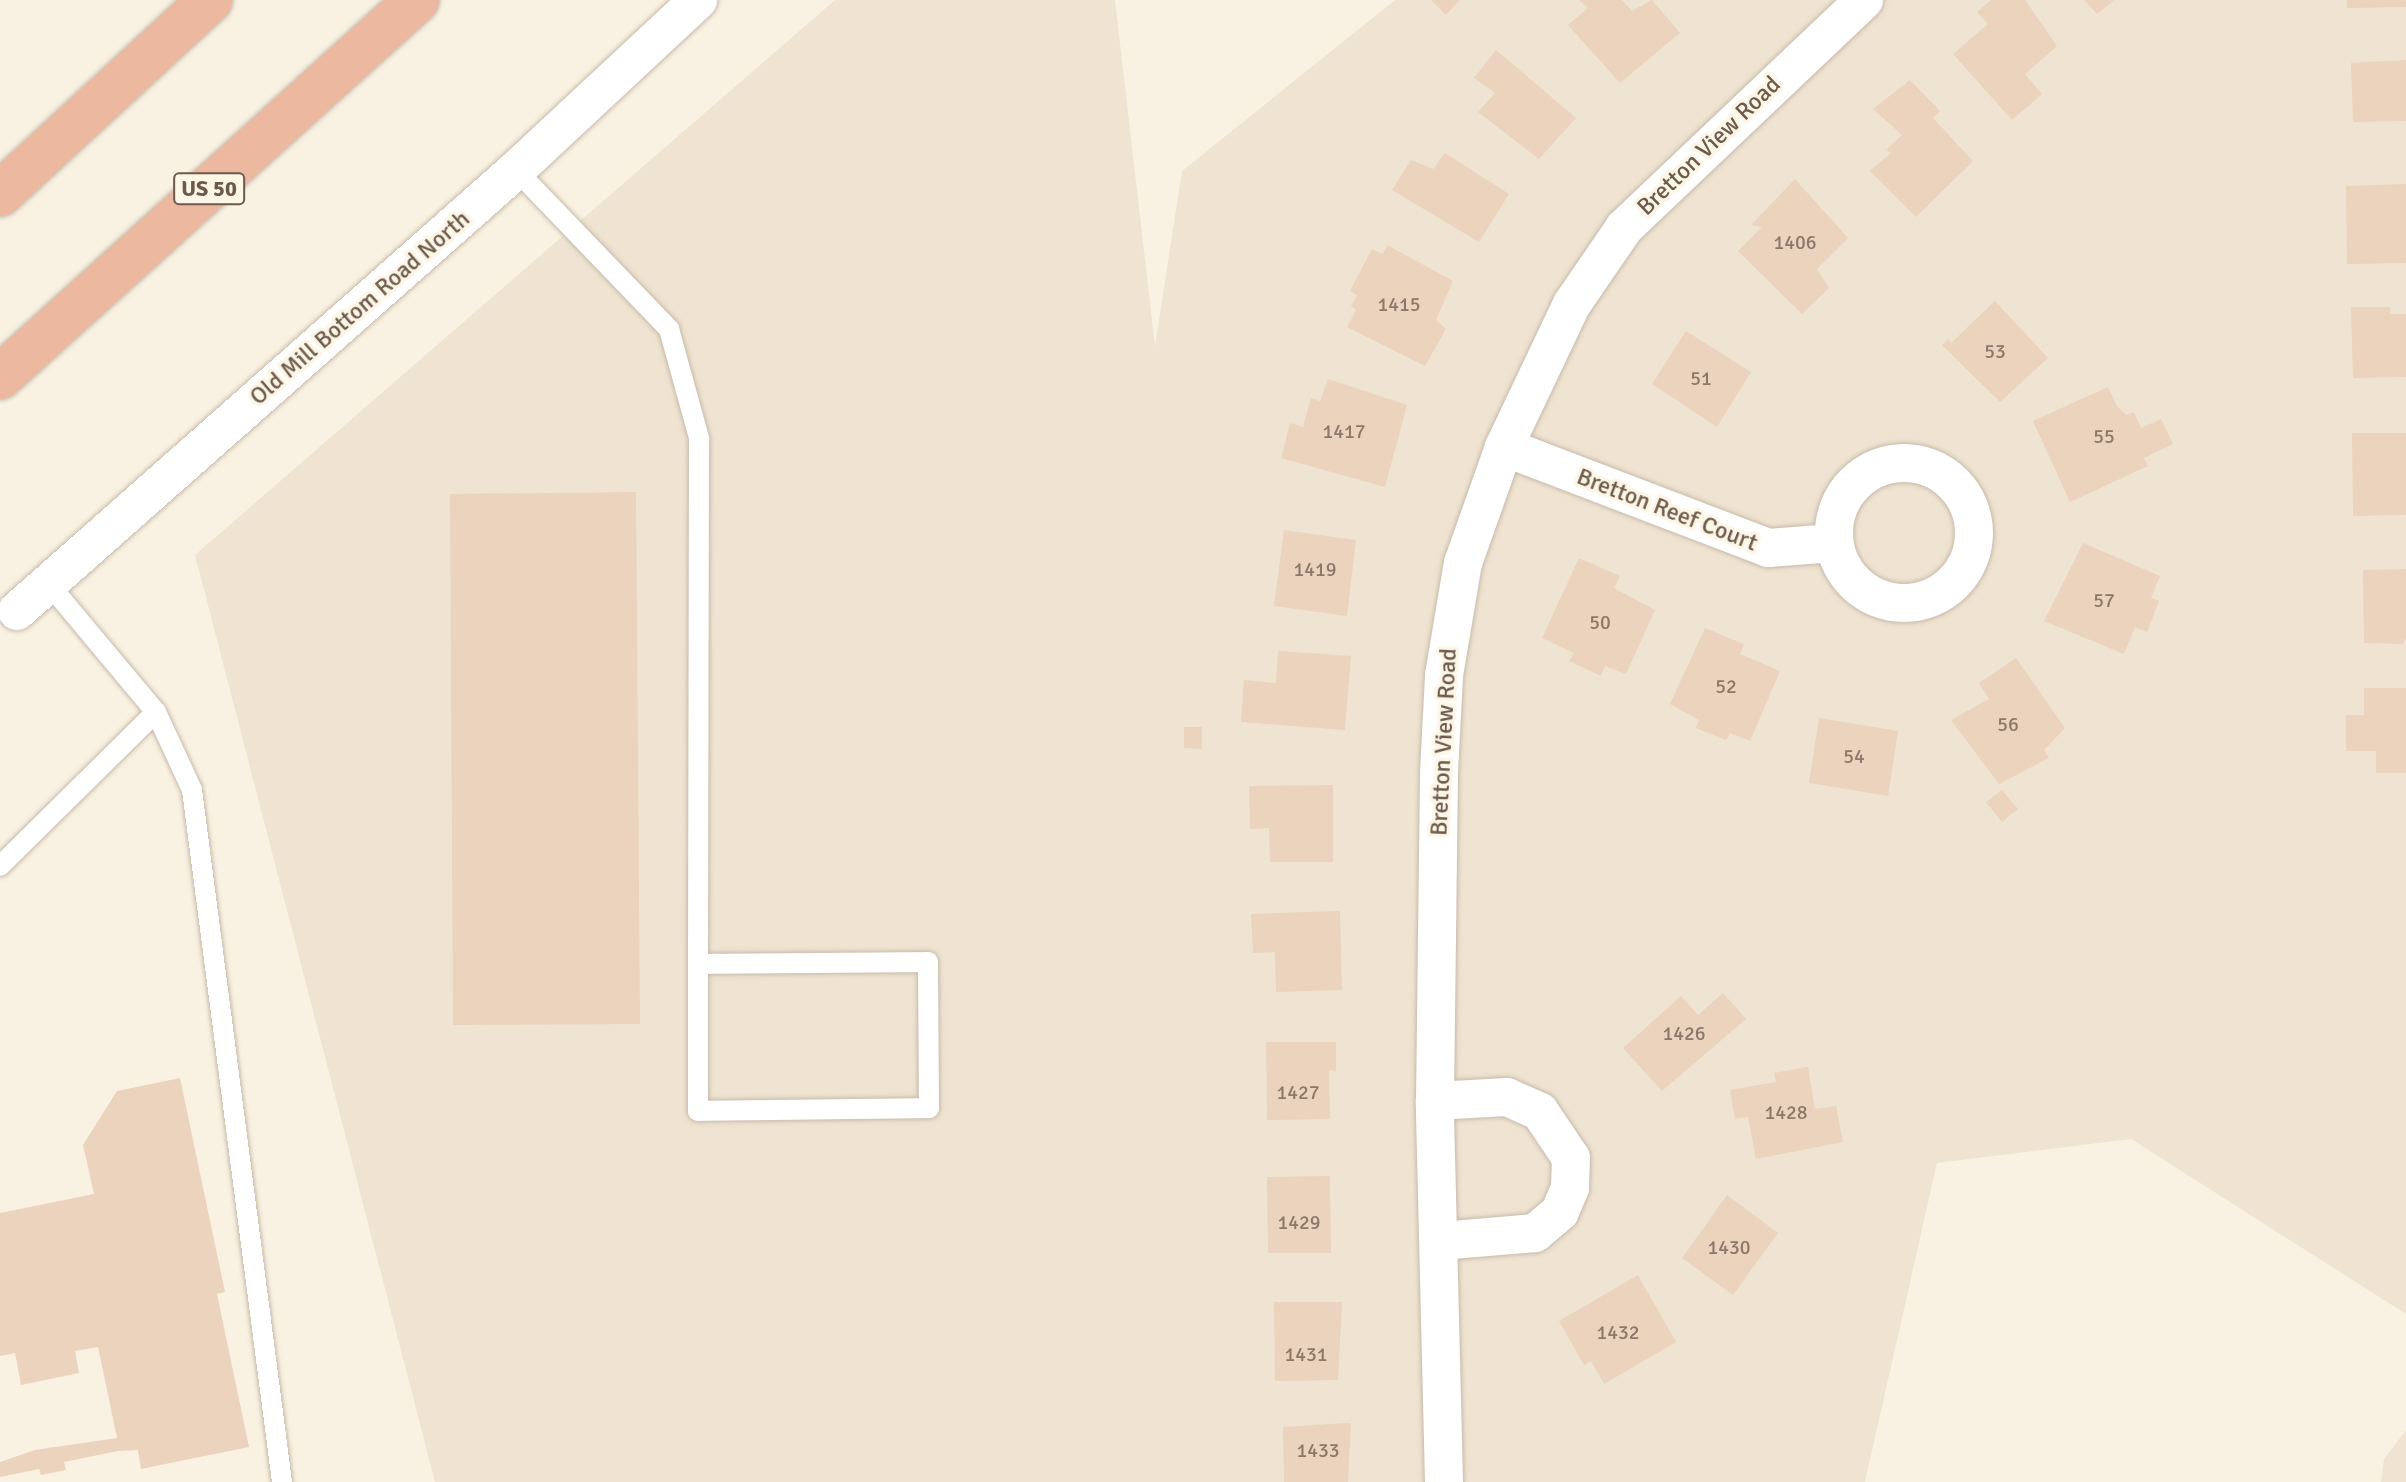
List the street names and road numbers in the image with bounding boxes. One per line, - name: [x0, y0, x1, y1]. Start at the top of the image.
- street label: Bretton View Road: [1631, 70, 1787, 222]
- road number: US 50: [173, 171, 245, 207]
- street label: Old Mill Bottom Road North: [244, 205, 476, 411]
- street label: Bretton Reef Court: [1573, 462, 1761, 558]
- street label: Bretton View Road: [1425, 647, 1463, 837]

